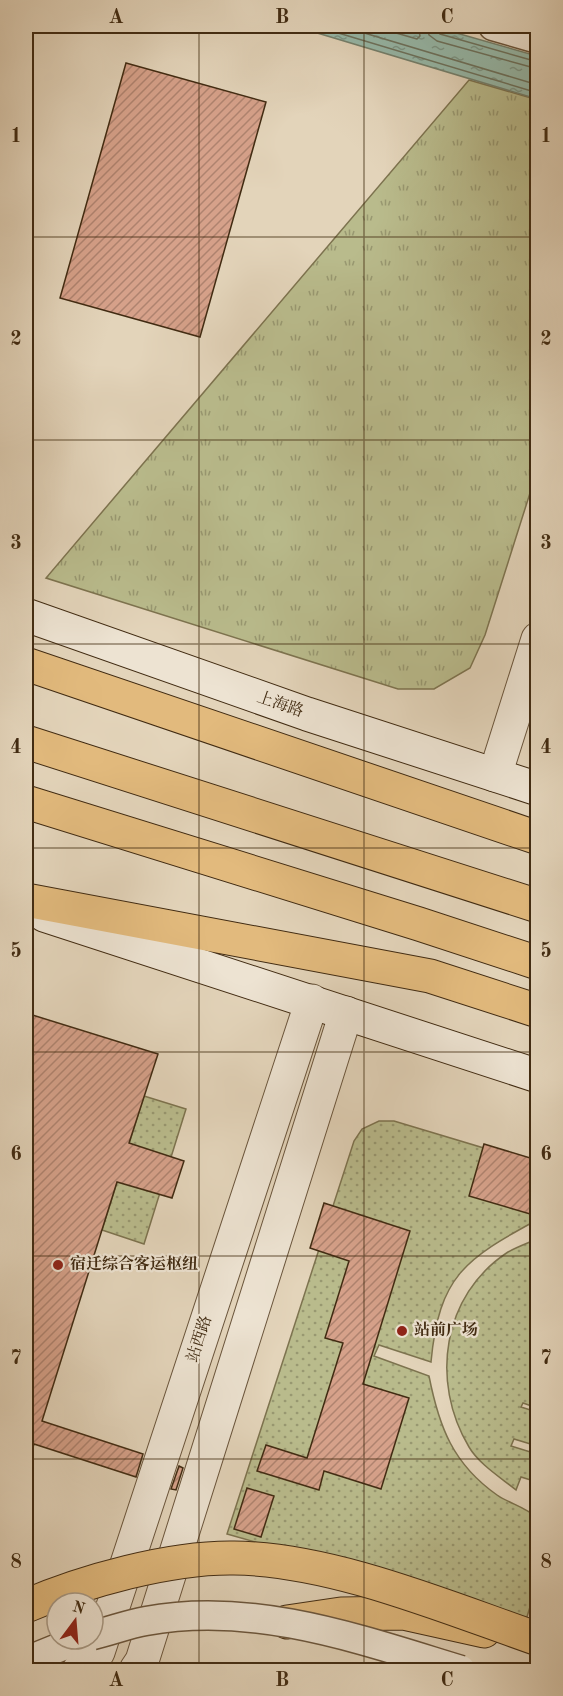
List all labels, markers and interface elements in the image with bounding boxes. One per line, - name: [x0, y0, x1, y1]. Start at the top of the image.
- text: A: [108, 8, 124, 28]
- text: B: [275, 8, 289, 28]
- text: C: [440, 8, 454, 28]
- text: 1: [10, 127, 22, 147]
- text: 1: [540, 127, 552, 147]
- text: 2: [10, 330, 22, 350]
- text: 2: [540, 330, 552, 350]
- text: 3: [10, 534, 22, 554]
- text: 3: [540, 534, 552, 554]
- street label: 上海路: [255, 688, 306, 720]
- text: 4: [10, 738, 22, 758]
- text: 4: [540, 738, 552, 758]
- text: 5: [10, 941, 22, 962]
- text: 5: [540, 941, 552, 962]
- text: 6: [10, 1145, 22, 1165]
- text: 6: [540, 1145, 552, 1165]
- place label: 宿迁综合客运枢纽: [70, 1254, 198, 1273]
- marker: 宿迁综合客运枢纽: [51, 1258, 65, 1272]
- street label: 站西路: [183, 1313, 215, 1364]
- place label: 站前广场: [414, 1321, 478, 1339]
- marker: 站前广场: [395, 1324, 409, 1338]
- text: 7: [10, 1349, 22, 1369]
- text: 7: [540, 1349, 552, 1369]
- text: 8: [10, 1553, 22, 1573]
- text: 8: [540, 1553, 552, 1573]
- north arrow: [45, 1591, 105, 1651]
- text: N: [70, 1599, 87, 1618]
- text: A: [108, 1671, 124, 1691]
- text: B: [275, 1671, 289, 1691]
- text: C: [440, 1671, 454, 1691]

